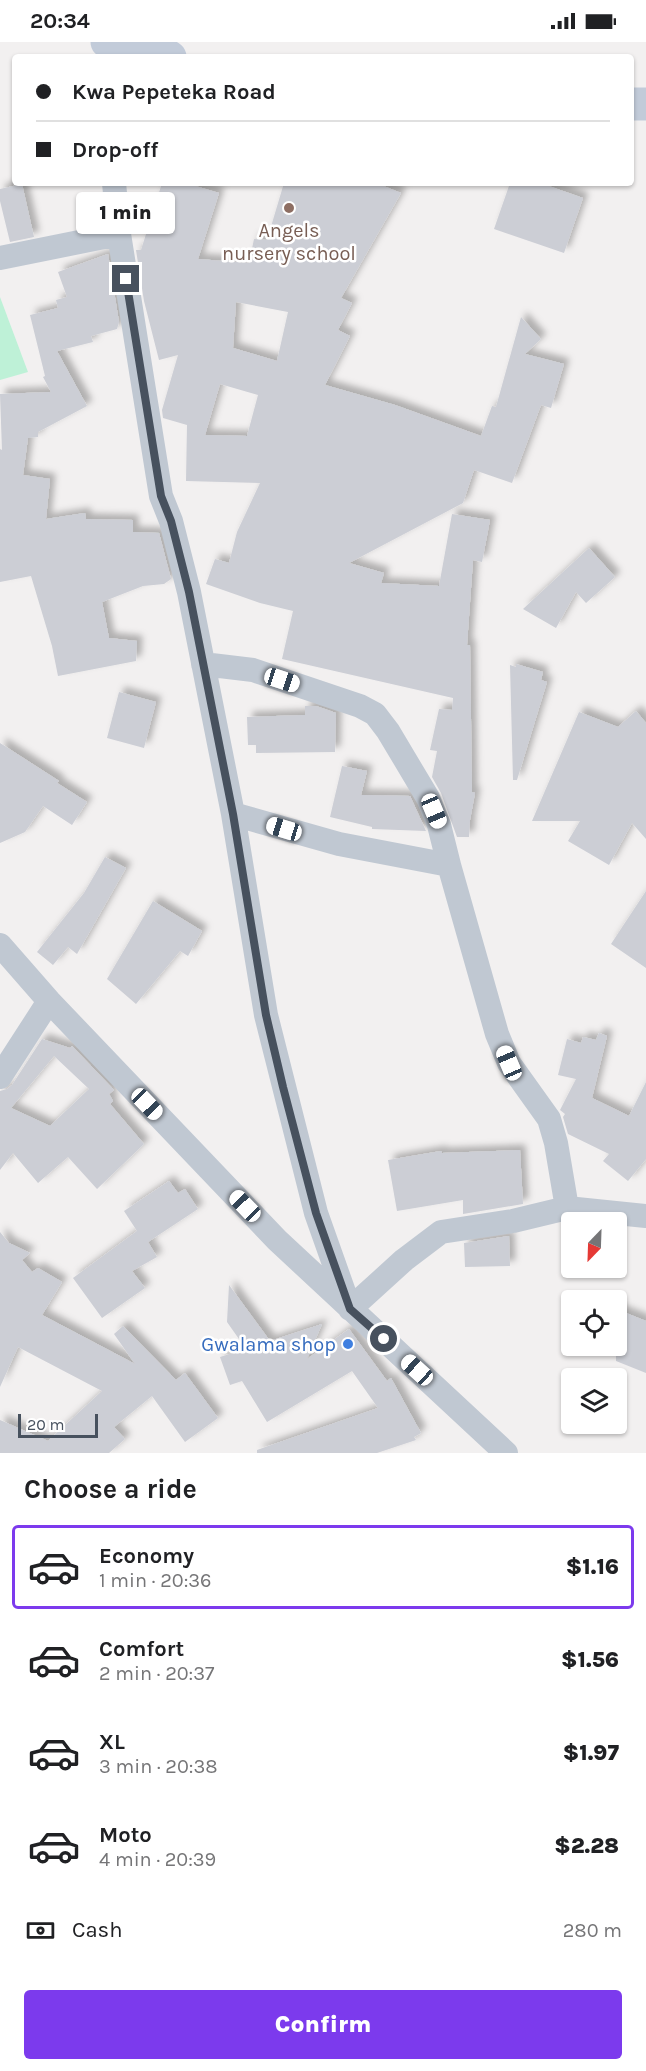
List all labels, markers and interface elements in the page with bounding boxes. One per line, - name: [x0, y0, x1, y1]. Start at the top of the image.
- text: 20:34: [30, 8, 90, 34]
- text: Kwa Pepeteka Road: [72, 79, 276, 105]
- text: Drop-off: [72, 137, 158, 163]
- callout: 1 min: [76, 192, 176, 234]
- text: 1 min: [99, 201, 152, 224]
- marker: Angels nursery school: [282, 201, 296, 215]
- place label: Angels nursery school: [222, 219, 356, 265]
- route end: [112, 265, 139, 292]
- car: [262, 666, 302, 694]
- car: [419, 791, 449, 831]
- car: [264, 815, 304, 843]
- car: [494, 1043, 524, 1083]
- car: [128, 1085, 166, 1123]
- car: [226, 1187, 264, 1225]
- north arrow: [561, 1212, 627, 1278]
- map controls: [561, 1212, 627, 1434]
- button: locate: [561, 1290, 627, 1356]
- route start: [370, 1325, 397, 1352]
- place label: Gwalama shop: [201, 1333, 336, 1356]
- marker: Gwalama shop: [341, 1337, 355, 1351]
- car: [398, 1351, 436, 1389]
- button: layers: [561, 1368, 627, 1434]
- scale bar: [18, 1411, 98, 1438]
- text: 20 m: [27, 1415, 65, 1434]
- text: Choose a ride: [24, 1473, 197, 1505]
- icon: car: [27, 1540, 81, 1594]
- text: Economy: [99, 1543, 194, 1569]
- text: $1.16: [566, 1554, 619, 1580]
- text: 1 min · 20:36: [99, 1569, 212, 1592]
- icon: car: [27, 1633, 81, 1687]
- text: Comfort: [99, 1636, 184, 1662]
- text: $1.56: [561, 1647, 619, 1673]
- text: 2 min · 20:37: [99, 1662, 214, 1685]
- icon: car: [27, 1726, 81, 1780]
- text: XL: [99, 1729, 125, 1755]
- text: $1.97: [563, 1740, 619, 1766]
- text: 3 min · 20:38: [99, 1755, 218, 1778]
- icon: car: [27, 1819, 81, 1873]
- text: Moto: [99, 1822, 152, 1848]
- text: $2.28: [554, 1833, 619, 1859]
- text: 4 min · 20:39: [99, 1848, 216, 1871]
- icon: cash: [24, 1914, 57, 1947]
- text: Cash: [72, 1917, 122, 1943]
- text: 280 m: [563, 1919, 622, 1942]
- button: Confirm: [24, 1990, 622, 2059]

